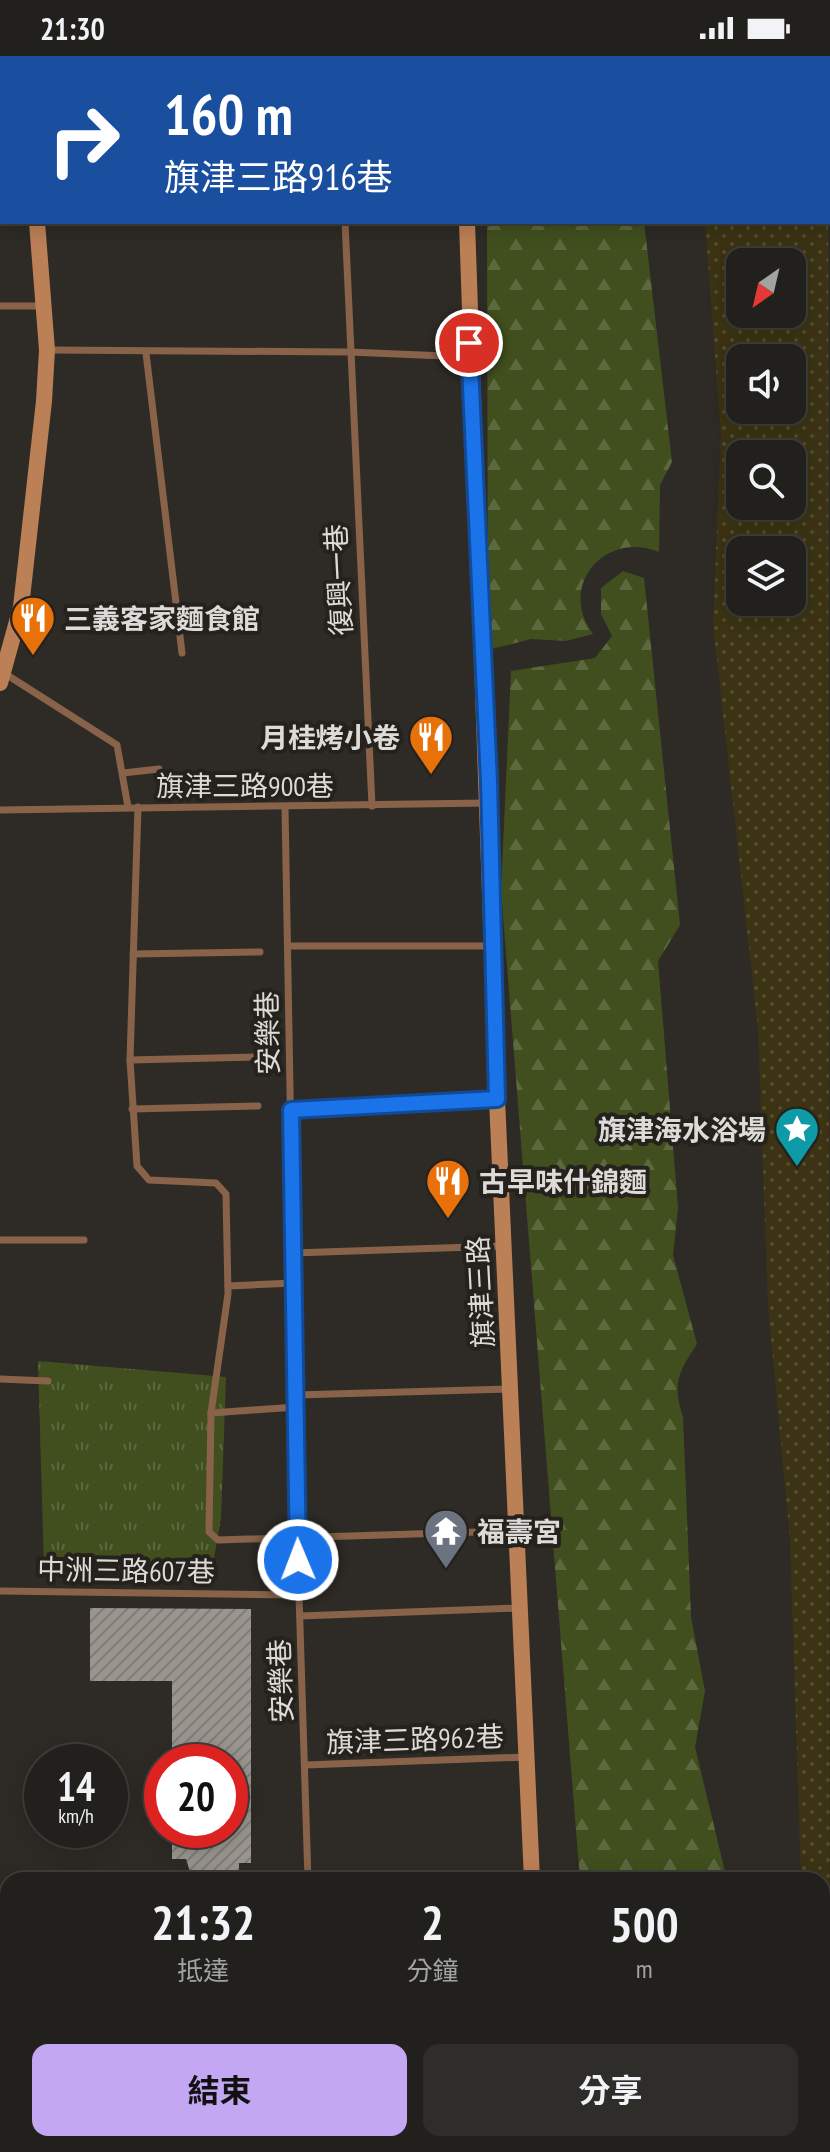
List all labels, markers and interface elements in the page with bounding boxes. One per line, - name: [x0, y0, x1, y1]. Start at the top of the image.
- text: 21:30: [40, 9, 105, 48]
- text: 160 m: [164, 78, 293, 150]
- icon: right: [32, 88, 136, 192]
- text: 旗津三路916巷: [164, 153, 393, 200]
- north arrow: [726, 248, 806, 328]
- map controls: [726, 248, 806, 616]
- pin: [435, 309, 503, 377]
- icon: arrive: [447, 321, 491, 365]
- button: sound: [726, 344, 806, 424]
- button: search: [726, 440, 806, 520]
- street label: 復興一巷: [317, 523, 359, 637]
- button: layers: [726, 536, 806, 616]
- restaurant icon: 三義客家麵食館: [9, 594, 57, 657]
- place label: 三義客家麵食館: [64, 600, 260, 637]
- restaurant icon: 月桂烤小卷: [407, 713, 455, 776]
- place label: 月桂烤小卷: [260, 719, 400, 756]
- street label: 旗津三路900巷: [156, 767, 334, 804]
- street label: 安樂巷: [248, 991, 286, 1075]
- place icon: 旗津海水浴場: [773, 1105, 821, 1168]
- place label: 旗津海水浴場: [598, 1111, 766, 1148]
- restaurant icon: 古早味什錦麵: [424, 1157, 472, 1220]
- place label: 古早味什錦麵: [479, 1163, 647, 1200]
- street label: 旗津三路: [459, 1235, 501, 1349]
- temple icon: 福壽宮: [422, 1507, 470, 1570]
- place label: 福壽宮: [477, 1513, 561, 1550]
- position arrow: [256, 1518, 340, 1602]
- street label: 中洲三路607巷: [37, 1550, 215, 1590]
- street label: 安樂巷: [260, 1638, 300, 1724]
- street label: 旗津三路962巷: [326, 1717, 504, 1761]
- speed limit sign: 20: [144, 1744, 248, 1848]
- text: 14: [57, 1760, 95, 1812]
- text: km/h: [58, 1803, 94, 1829]
- text: 21:32: [151, 1891, 255, 1953]
- text: 2: [421, 1891, 444, 1953]
- text: 500: [610, 1893, 679, 1955]
- text: m: [636, 1952, 653, 1985]
- text: 抵達: [177, 1954, 229, 1987]
- text: 分鐘: [406, 1954, 459, 1987]
- button: 結束: [32, 2044, 407, 2136]
- button: 分享: [423, 2044, 798, 2136]

